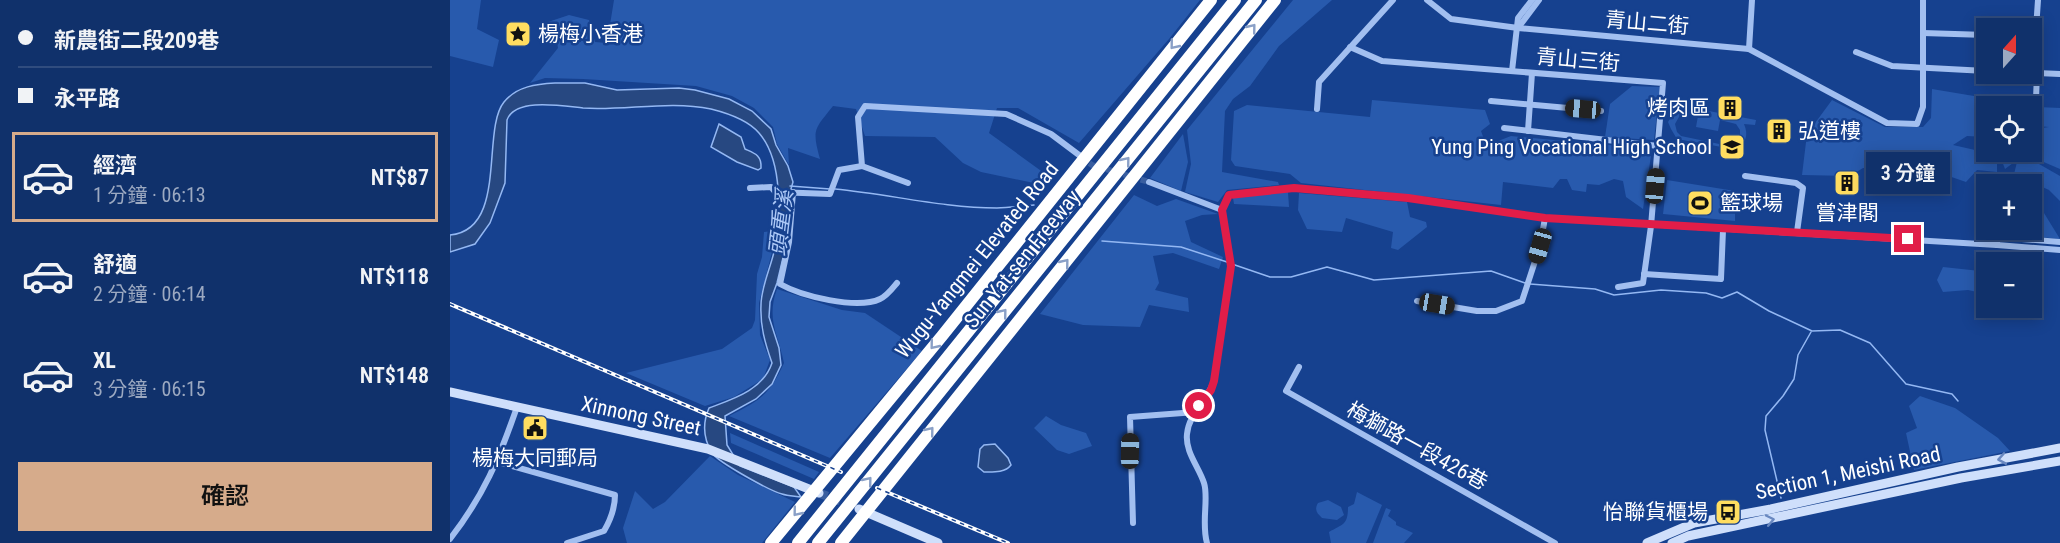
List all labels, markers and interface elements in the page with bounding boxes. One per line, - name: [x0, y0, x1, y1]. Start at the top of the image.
- street label: 青山二街: [1604, 7, 1690, 39]
- north arrow: [1976, 18, 2042, 84]
- map controls: [1976, 18, 2042, 318]
- place icon: 楊梅小香港: [503, 19, 533, 49]
- place label: 楊梅小香港: [538, 22, 643, 46]
- one-way arrow: [1245, 24, 1256, 35]
- text: 新農街二段209巷: [54, 28, 219, 53]
- one-way arrow: [1170, 39, 1181, 50]
- street label: 青山三街: [1535, 44, 1621, 76]
- text: 永平路: [54, 86, 120, 111]
- building icon: 烤肉區: [1715, 93, 1745, 123]
- place label: 烤肉區: [1647, 96, 1710, 120]
- button: locate: [1976, 96, 2042, 162]
- car: [1564, 98, 1602, 120]
- building icon: 弘道樓: [1764, 116, 1794, 146]
- place label: 弘道樓: [1798, 119, 1861, 143]
- school or university icon: Yung Ping Vocational High School: [1717, 132, 1747, 162]
- place label: Yung Ping Vocational High School: [1431, 135, 1712, 159]
- icon: car: [21, 150, 75, 204]
- callout: 3 分鐘: [1866, 152, 1950, 194]
- text: 經濟: [93, 153, 137, 178]
- street label: Wugu-Yangmei Elevated Road: [891, 157, 1063, 363]
- one-way arrow: [1118, 157, 1129, 168]
- text: 3 分鐘: [1881, 161, 1935, 185]
- text: NT$87: [371, 165, 429, 190]
- car: [1644, 167, 1666, 205]
- building icon: 嘗津閣: [1832, 168, 1862, 198]
- button: +: [1976, 174, 2042, 240]
- text: 1 分鐘 · 06:13: [93, 183, 206, 207]
- street label: Sun Yat-sen Freeway: [959, 185, 1085, 333]
- water label: 頭重溪: [765, 186, 798, 257]
- sports icon: 籃球場: [1685, 188, 1715, 218]
- place label: 籃球場: [1720, 191, 1783, 215]
- place label: 嘗津閣: [1816, 201, 1879, 225]
- route end: [1894, 225, 1921, 252]
- car: [1526, 226, 1554, 266]
- icon: car: [21, 249, 75, 303]
- text: 舒適: [93, 252, 137, 277]
- button: −: [1976, 252, 2042, 318]
- one-way arrow: [1057, 258, 1068, 269]
- text: NT$118: [360, 264, 429, 289]
- text: 2 分鐘 · 06:14: [93, 282, 206, 306]
- car: [1418, 292, 1456, 316]
- one-way arrow: [996, 309, 1007, 320]
- one-way arrow: [930, 339, 941, 350]
- icon: car: [21, 348, 75, 402]
- text: XL: [93, 348, 116, 373]
- text: NT$148: [360, 363, 429, 388]
- text: 3 分鐘 · 06:15: [93, 377, 206, 401]
- street label: Xinnong Street: [579, 392, 703, 440]
- route start: [1185, 392, 1212, 419]
- street label: 梅獅路一段426巷: [1342, 397, 1492, 495]
- public building icon: 楊梅大同郵局: [520, 413, 550, 443]
- one-way arrow: [923, 427, 934, 438]
- car: [1121, 433, 1139, 469]
- street label: Section 1, Meishi Road: [1753, 442, 1943, 504]
- place label: 楊梅大同郵局: [472, 446, 598, 470]
- one-way arrow: [1998, 452, 2008, 465]
- button: 確認: [18, 462, 432, 531]
- one-way arrow: [861, 477, 872, 488]
- bus stop icon: 怡聯貨櫃場: [1713, 497, 1743, 527]
- place label: 怡聯貨櫃場: [1603, 500, 1708, 524]
- one-way arrow: [793, 505, 804, 516]
- one-way arrow: [1765, 514, 1775, 527]

